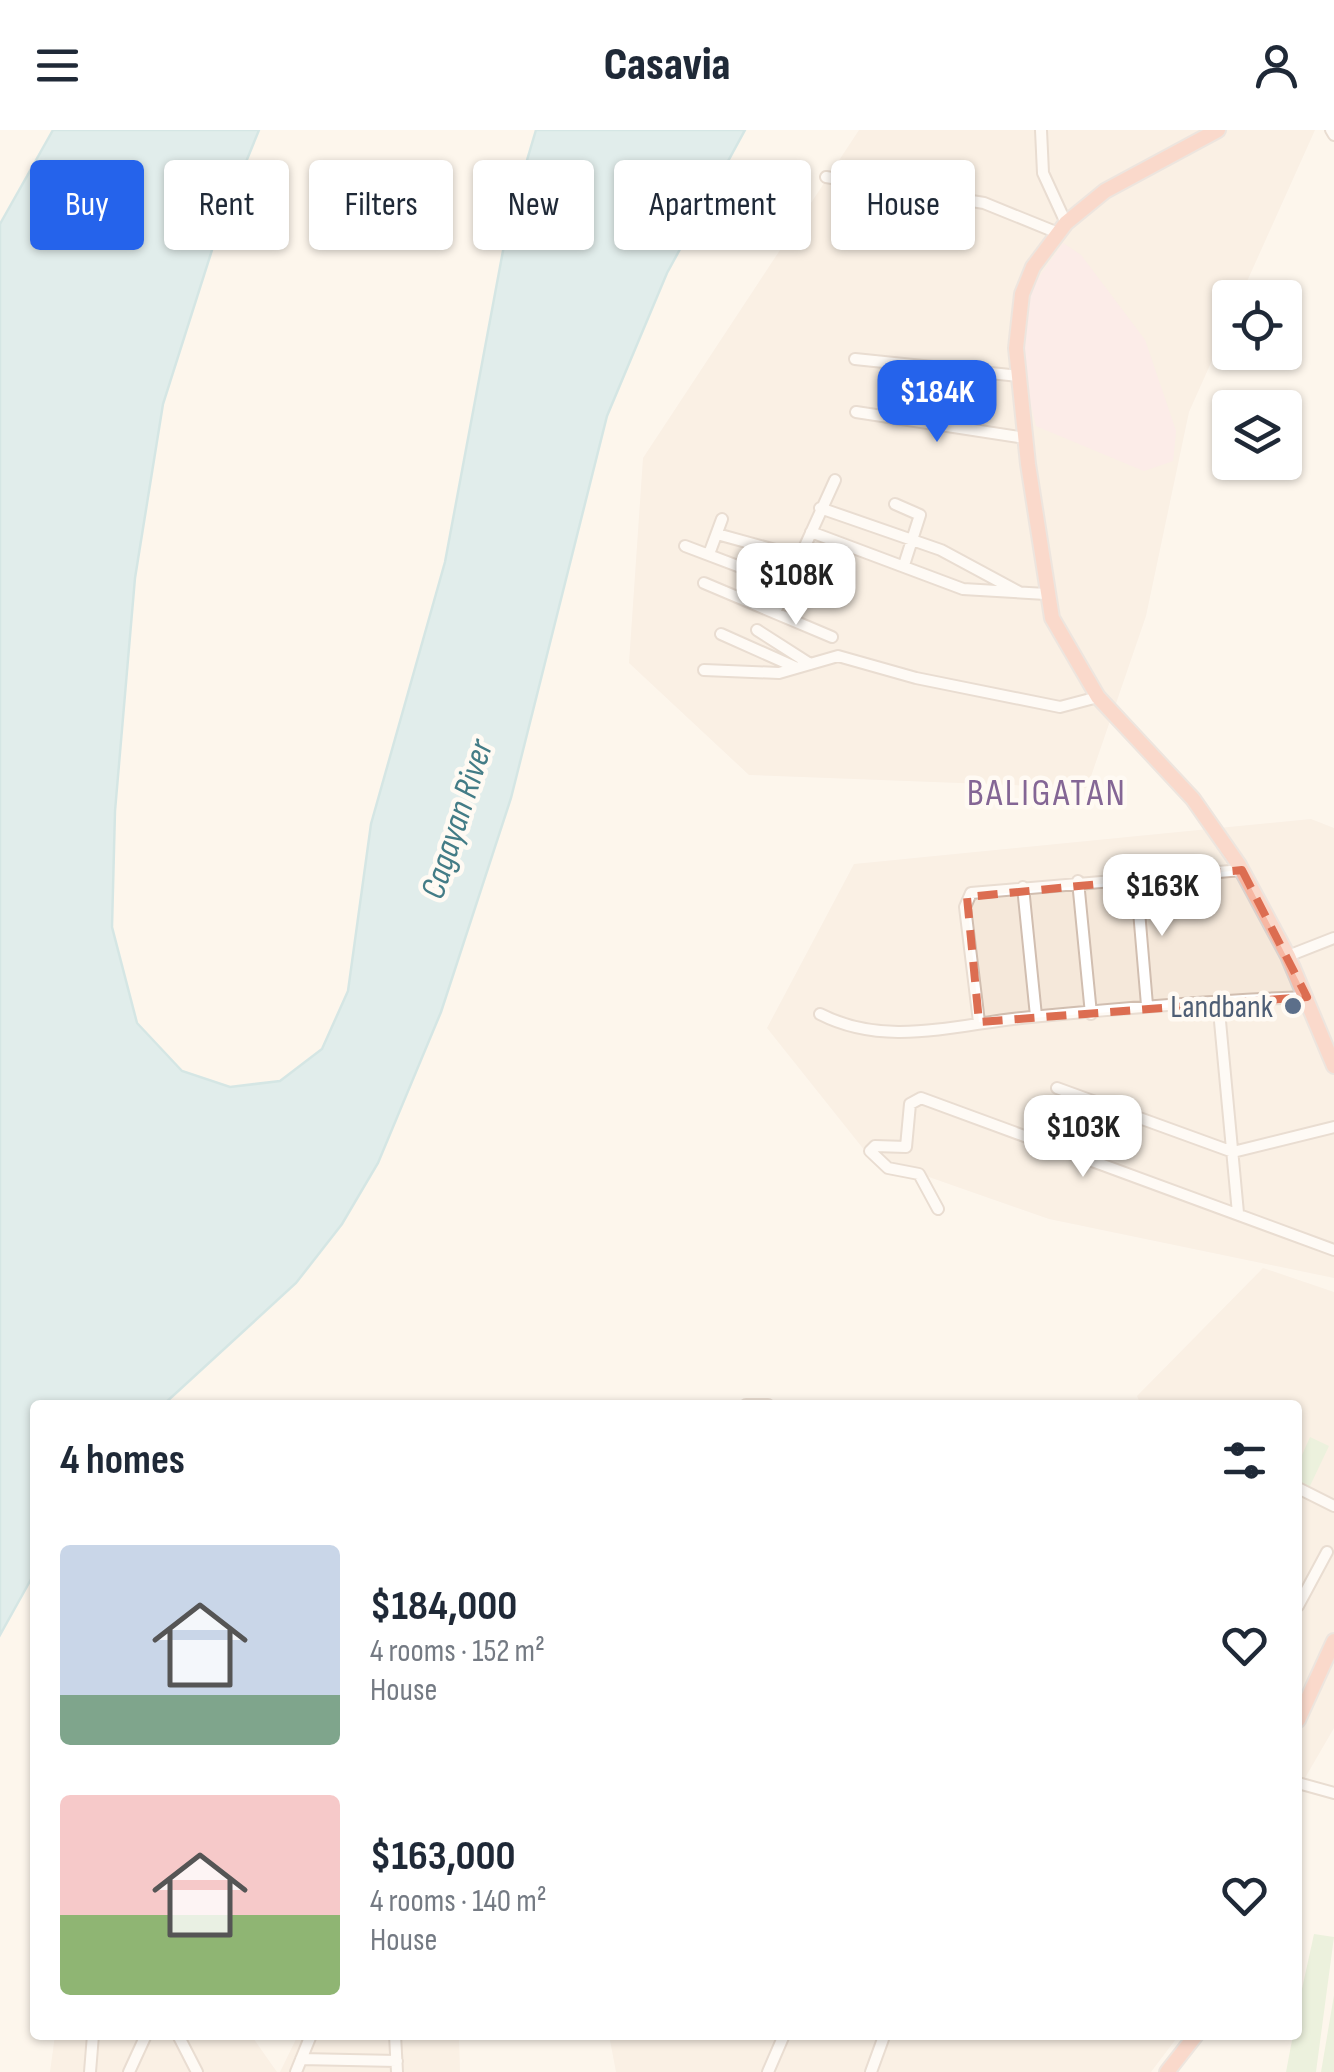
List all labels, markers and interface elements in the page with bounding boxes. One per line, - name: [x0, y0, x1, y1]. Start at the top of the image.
- icon: menu: [30, 38, 85, 93]
- text: Casavia: [604, 38, 730, 93]
- icon: person: [1249, 38, 1304, 93]
- chip: Buy: [30, 160, 144, 250]
- chip: Rent: [164, 160, 289, 250]
- chip: Filters: [309, 160, 453, 250]
- chip: New: [473, 160, 594, 250]
- chip: Apartment: [614, 160, 811, 250]
- chip: House: [831, 160, 975, 250]
- map controls: [1212, 280, 1302, 480]
- button: locate: [1212, 280, 1302, 370]
- pin: $184K: [867, 360, 1007, 445]
- text: $184K: [899, 373, 975, 412]
- button: layers: [1212, 390, 1302, 480]
- pin: $108K: [726, 543, 866, 628]
- text: $108K: [758, 556, 834, 595]
- water label: Cagayan River: [412, 733, 504, 904]
- district label: BALIGATAN: [967, 771, 1127, 816]
- pin: $163K: [1092, 854, 1232, 939]
- text: $163K: [1125, 867, 1199, 906]
- place label: Landbank: [1170, 988, 1273, 1027]
- marker: Landbank: [1282, 995, 1304, 1017]
- pin: $103K: [1013, 1095, 1153, 1180]
- text: $103K: [1046, 1108, 1120, 1147]
- icon: filters: [1217, 1433, 1272, 1488]
- text: 4 homes: [60, 1435, 185, 1486]
- text: $184,000: [370, 1581, 517, 1632]
- icon: home: [140, 1585, 260, 1705]
- icon: heart: [1217, 1618, 1272, 1673]
- text: 4 rooms · 152 m²: [370, 1632, 545, 1671]
- text: House: [370, 1671, 437, 1710]
- text: $163,000: [370, 1831, 516, 1882]
- icon: home: [140, 1835, 260, 1955]
- icon: heart: [1217, 1868, 1272, 1923]
- text: 4 rooms · 140 m²: [370, 1882, 547, 1921]
- text: House: [370, 1921, 437, 1960]

